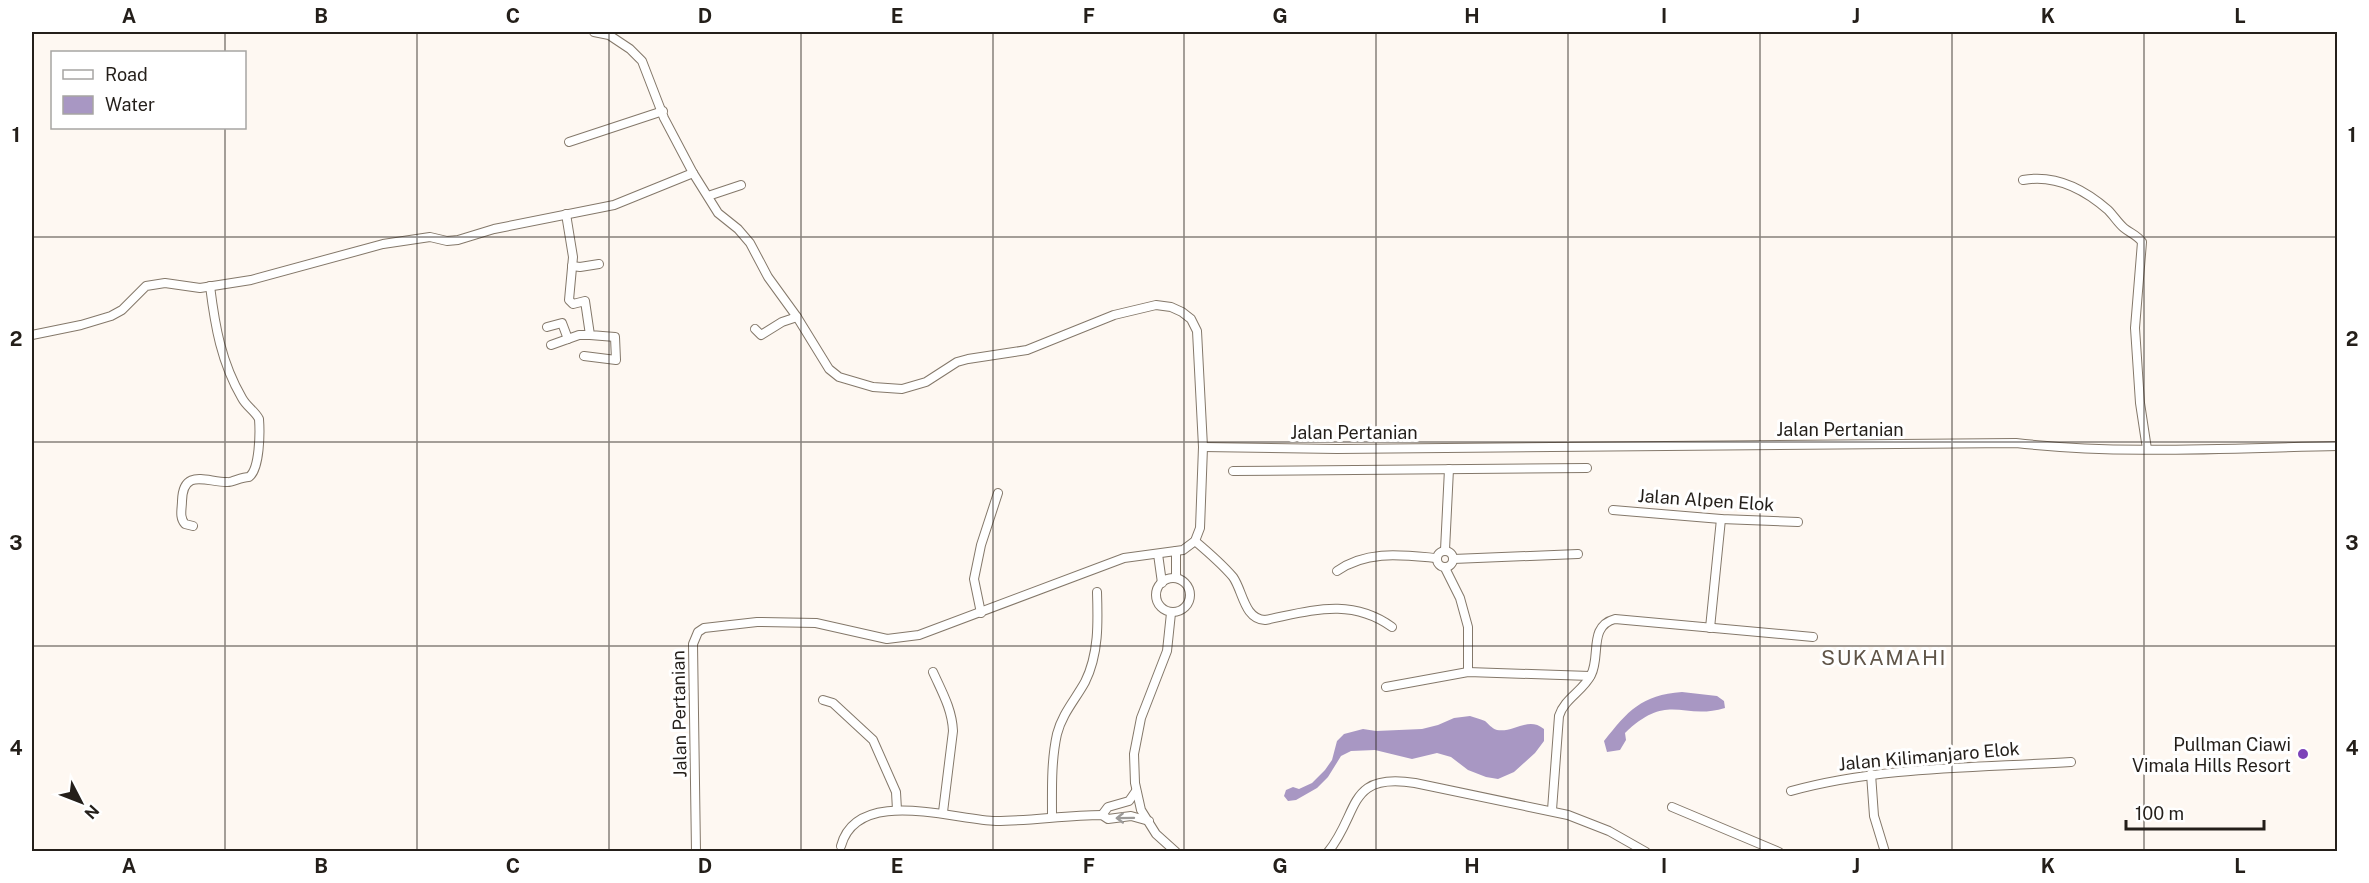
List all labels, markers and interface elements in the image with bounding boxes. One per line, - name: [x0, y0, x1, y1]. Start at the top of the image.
- text: A: [122, 4, 136, 28]
- text: B: [314, 4, 328, 28]
- text: C: [506, 4, 520, 28]
- text: D: [698, 4, 712, 28]
- text: E: [891, 4, 903, 28]
- text: F: [1083, 4, 1095, 28]
- text: G: [1272, 4, 1288, 28]
- text: H: [1464, 4, 1480, 28]
- text: I: [1661, 4, 1667, 28]
- text: J: [1852, 4, 1860, 28]
- text: K: [2041, 4, 2055, 28]
- text: L: [2234, 4, 2246, 28]
- legend: [51, 51, 246, 129]
- text: Road: [105, 64, 148, 85]
- text: Water: [105, 94, 155, 115]
- text: 1: [12, 123, 20, 147]
- text: 1: [2348, 123, 2356, 147]
- text: 2: [10, 327, 22, 351]
- text: 2: [2346, 327, 2358, 351]
- street label: Jalan Pertanian: [1776, 419, 1904, 440]
- street label: Jalan Pertanian: [1290, 422, 1418, 443]
- street label: Jalan Alpen Elok: [1637, 485, 1775, 515]
- text: 3: [9, 531, 23, 555]
- text: 3: [2345, 531, 2359, 555]
- district label: SUKAMAHI: [1821, 645, 1947, 670]
- street label: Jalan Pertanian: [667, 650, 691, 778]
- place label: Pullman Ciawi Vimala Hills Resort: [2132, 734, 2291, 776]
- text: 4: [9, 736, 23, 760]
- text: 4: [2345, 736, 2359, 760]
- street label: Jalan Kilimanjaro Elok: [1837, 738, 2021, 774]
- marker: Pullman Ciawi Vimala Hills Resort: [2296, 747, 2310, 761]
- north arrow: [51, 772, 111, 832]
- scale bar: [2126, 793, 2264, 831]
- text: N: [81, 801, 103, 823]
- text: 100 m: [2135, 803, 2184, 824]
- one-way arrow: [1116, 812, 1135, 823]
- text: A: [122, 854, 136, 878]
- text: B: [314, 854, 328, 878]
- text: C: [506, 854, 520, 878]
- text: D: [698, 854, 712, 878]
- text: E: [891, 854, 903, 878]
- text: F: [1083, 854, 1095, 878]
- text: G: [1272, 854, 1288, 878]
- text: H: [1464, 854, 1480, 878]
- text: I: [1661, 854, 1667, 878]
- text: J: [1852, 854, 1860, 878]
- text: K: [2041, 854, 2055, 878]
- text: L: [2234, 854, 2246, 878]

